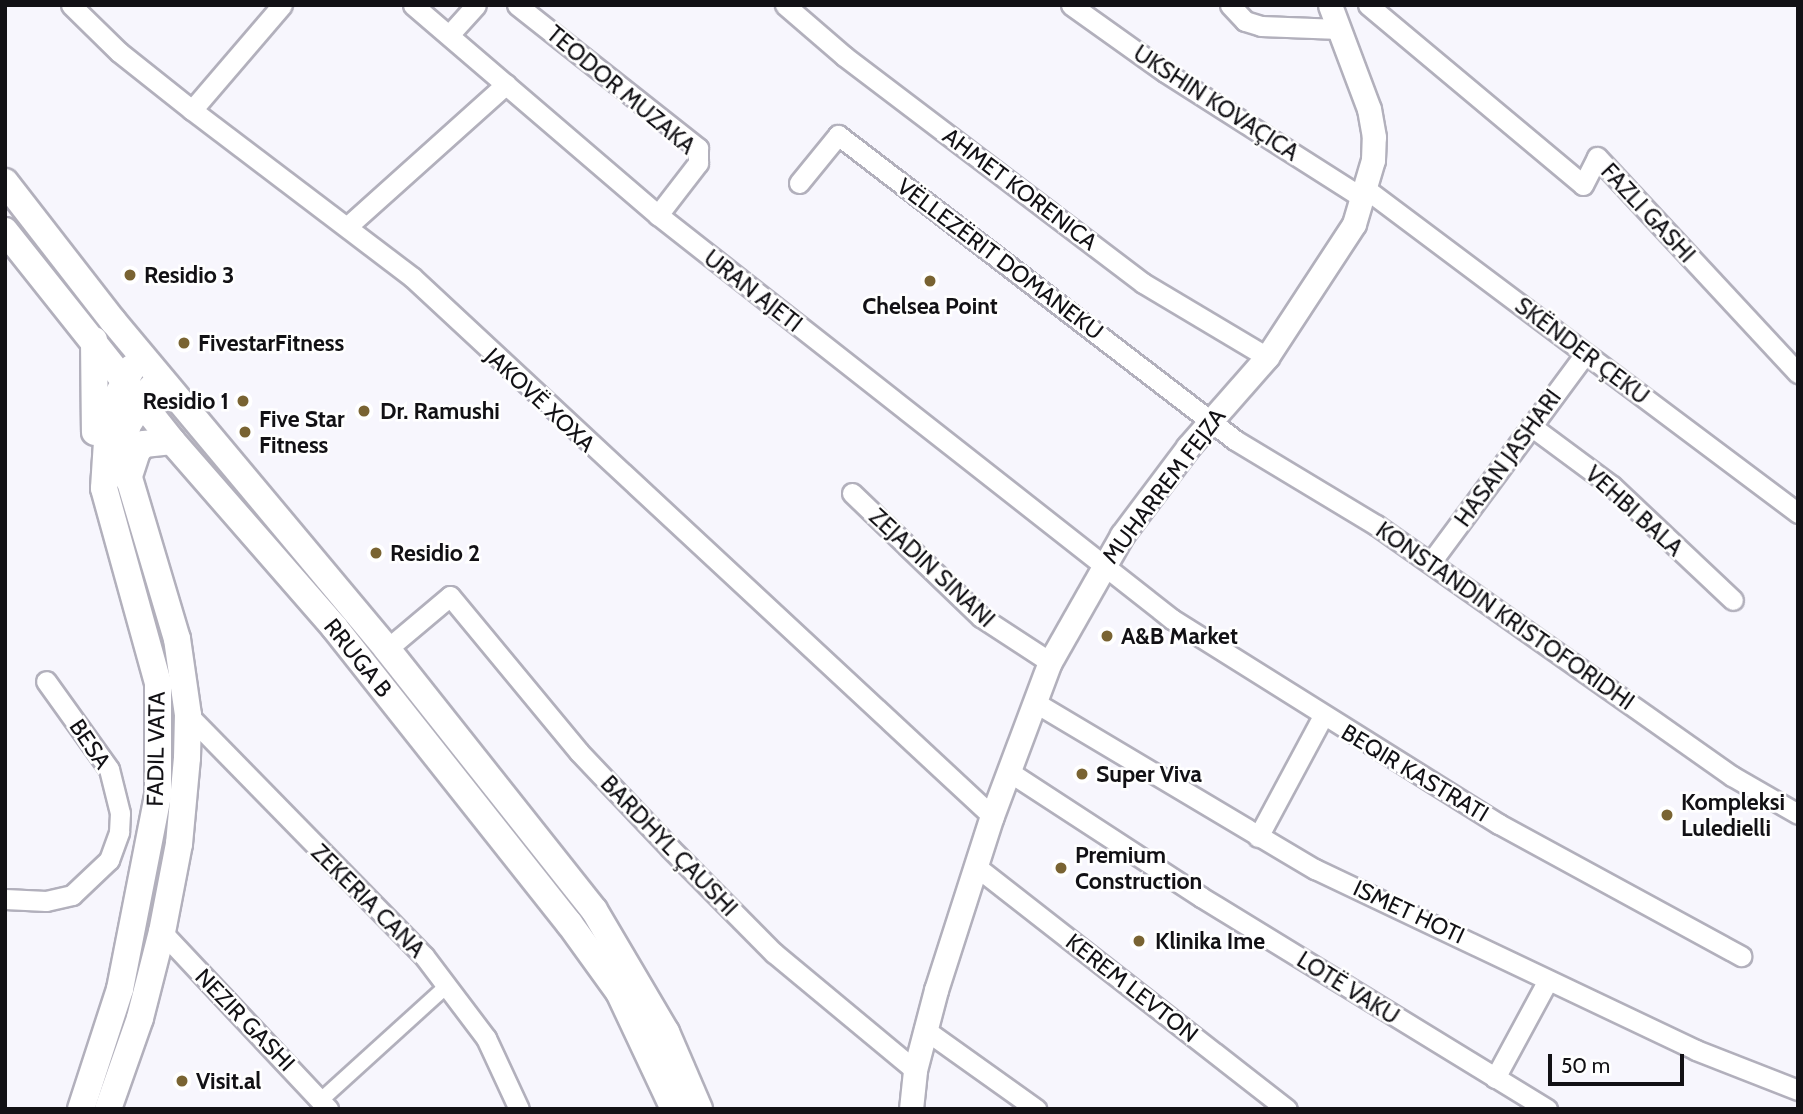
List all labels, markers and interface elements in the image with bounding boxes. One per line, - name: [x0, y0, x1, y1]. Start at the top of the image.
- street label: TEODOR MUZAKA: [541, 20, 701, 160]
- street label: UKSHIN KOVAÇICA: [1128, 39, 1304, 167]
- street label: AHMET KORENICA: [937, 122, 1103, 256]
- street label: FAZLI GASHI: [1595, 158, 1701, 268]
- street label: VËLLEZËRIT DOMANEKU: [892, 172, 1108, 346]
- street label: URAN AJETI: [698, 244, 808, 338]
- place label: Residio 3: [144, 261, 234, 289]
- marker: Residio 3: [122, 267, 138, 283]
- marker: Chelsea Point: [922, 273, 938, 289]
- place label: Chelsea Point: [862, 292, 998, 320]
- street label: SKËNDER ÇEKU: [1510, 292, 1654, 410]
- place label: FivestarFitness: [198, 329, 344, 357]
- marker: FivestarFitness: [176, 335, 192, 351]
- street label: JAKOVË XOXA: [480, 342, 600, 458]
- street label: HASAN JASHARI: [1449, 384, 1567, 532]
- place label: Residio 1: [143, 387, 229, 415]
- marker: Residio 1: [235, 393, 251, 409]
- place label: Dr. Ramushi: [380, 397, 500, 425]
- marker: Dr. Ramushi: [354, 401, 374, 421]
- street label: MUHARREM FEJZA: [1097, 403, 1231, 569]
- place label: Five Star Fitness: [259, 405, 345, 459]
- marker: Five Star Fitness: [237, 424, 253, 440]
- street label: VEHBI BALA: [1580, 460, 1688, 562]
- street label: ZEJADIN SINANI: [864, 503, 1000, 633]
- street label: KONSTANDIN KRISTOFORIDHI: [1371, 516, 1639, 716]
- place label: Residio 2: [390, 539, 480, 567]
- marker: Residio 2: [368, 545, 384, 561]
- street label: RRUGA B: [318, 613, 398, 703]
- place label: A&B Market: [1121, 622, 1238, 650]
- marker: A&B Market: [1099, 628, 1115, 644]
- street label: FADIL VATA: [141, 691, 171, 807]
- street label: BESA: [63, 714, 117, 774]
- street label: BEQIR KASTRATI: [1336, 718, 1494, 828]
- place label: Super Viva: [1096, 760, 1202, 788]
- marker: Super Viva: [1074, 766, 1090, 782]
- street label: BARDHYL ÇAUSHI: [595, 770, 743, 922]
- place label: Kompleksi Luledielli: [1681, 788, 1785, 842]
- marker: Kompleksi Luledielli: [1659, 807, 1675, 823]
- street label: ZEKERIA CANA: [306, 839, 430, 963]
- place label: Premium Construction: [1075, 841, 1202, 895]
- marker: Premium Construction: [1053, 860, 1069, 876]
- street label: ISMET HOTI: [1349, 874, 1469, 950]
- place label: Klinika Ime: [1155, 927, 1265, 955]
- street label: KEREM LEVTON: [1060, 928, 1204, 1048]
- marker: Klinika Ime: [1129, 931, 1149, 951]
- street label: LOTË VAKU: [1292, 946, 1404, 1030]
- street label: NEZIR GASHI: [189, 963, 301, 1077]
- scale bar: [1551, 1040, 1688, 1084]
- text: 50 m: [1561, 1053, 1610, 1078]
- place label: Visit.al: [196, 1067, 261, 1095]
- marker: Visit.al: [174, 1073, 190, 1089]

